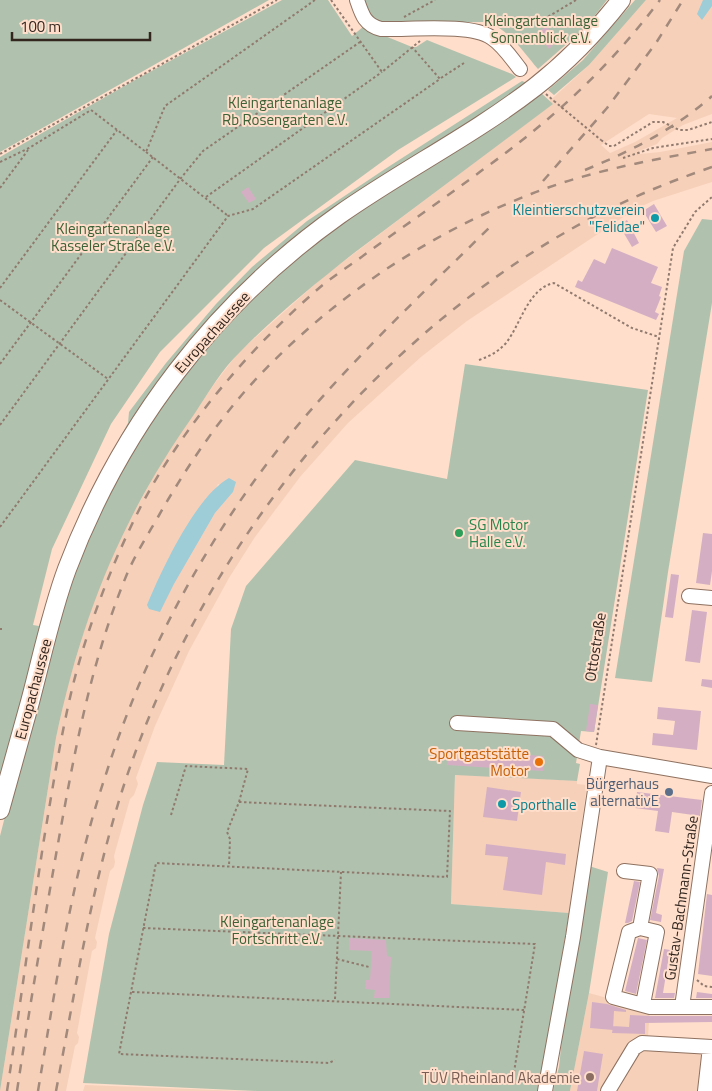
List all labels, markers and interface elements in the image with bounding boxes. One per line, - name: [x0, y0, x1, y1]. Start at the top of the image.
- park label: Kleingartenanlage Sonnenblick e.V.: [484, 9, 598, 49]
- scale bar: [12, 10, 150, 42]
- text: 100 m: [20, 15, 61, 38]
- park label: Kleingartenanlage Rb Rosengarten e.V.: [222, 91, 348, 131]
- place label: Kleintierschutzverein "Felidae": [513, 198, 645, 238]
- marker: Kleintierschutzverein "Felidae": [649, 212, 661, 224]
- park label: Kleingartenanlage Kasseler Straße e.V.: [51, 217, 175, 257]
- street label: Europachaussee: [169, 286, 255, 378]
- place label: SG Motor Halle e.V.: [469, 513, 528, 553]
- marker: SG Motor Halle e.V.: [453, 527, 465, 539]
- street label: Ottostraße: [578, 611, 612, 683]
- street label: Europachaussee: [8, 636, 58, 742]
- place label: Sportgaststätte Motor: [429, 742, 529, 782]
- marker: Sportgaststätte Motor: [533, 756, 545, 768]
- place label: Bürgerhaus alternativE: [586, 772, 659, 812]
- marker: Bürgerhaus alternativE: [663, 786, 675, 798]
- place label: Sporthalle: [512, 793, 577, 816]
- marker: Sporthalle: [496, 798, 508, 810]
- street label: Gustav-Bachmann-Straße: [658, 814, 704, 982]
- park label: Kleingartenanlage Fortschritt e.V.: [220, 910, 334, 950]
- place label: TÜV Rheinland Akademie: [421, 1066, 580, 1089]
- marker: TÜV Rheinland Akademie: [584, 1071, 596, 1083]

